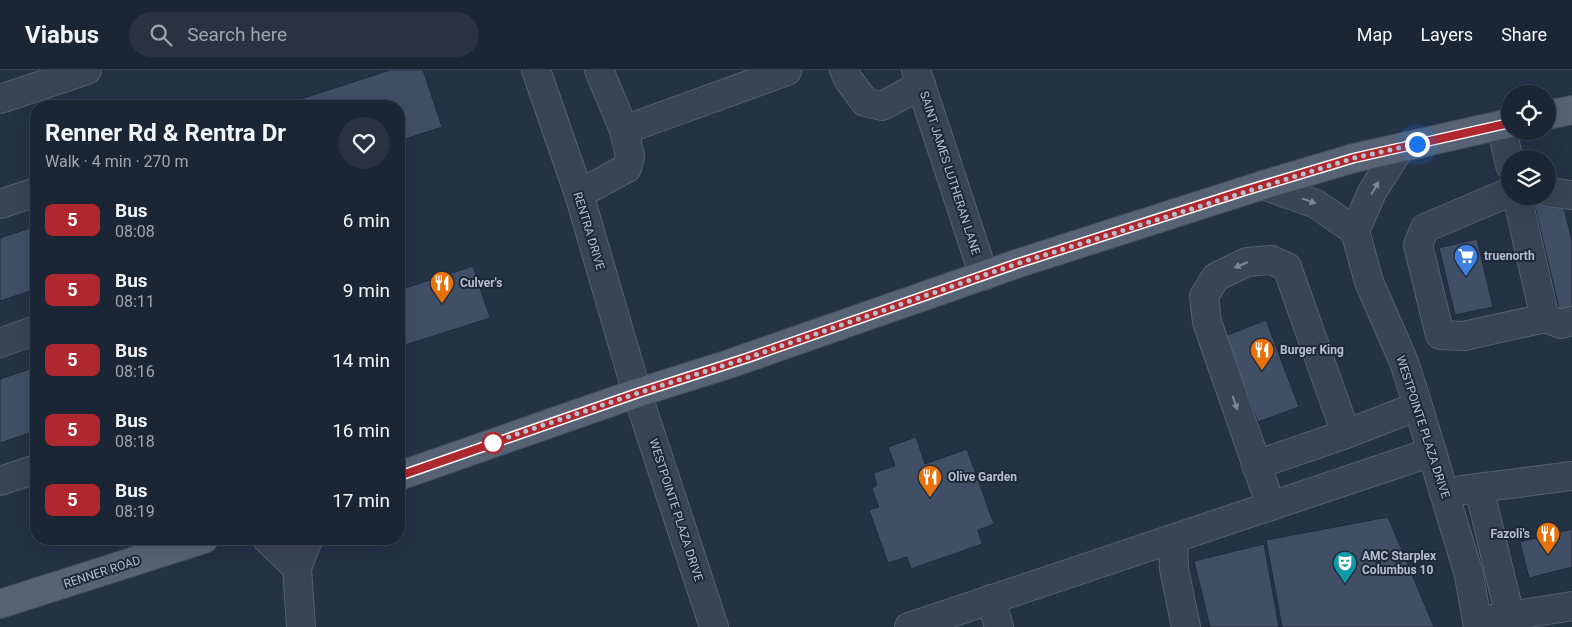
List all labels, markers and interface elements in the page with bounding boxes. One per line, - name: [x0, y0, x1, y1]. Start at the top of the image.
- search box: [129, 12, 479, 57]
- text: Viabus: [25, 21, 99, 49]
- icon: search: [147, 21, 175, 49]
- text: Search here: [187, 23, 287, 46]
- text: Map: [1357, 24, 1392, 45]
- text: Layers: [1420, 24, 1473, 45]
- text: Share: [1501, 24, 1547, 45]
- map controls: [1501, 85, 1556, 205]
- button: locate: [1501, 85, 1556, 140]
- street label: SAINT JAMES LUTHERAN LANE: [917, 89, 983, 257]
- button: heart: [338, 117, 390, 169]
- text: Renner Rd & Rentra Dr: [45, 119, 286, 147]
- your location: [1405, 132, 1430, 157]
- button: layers: [1501, 150, 1556, 205]
- text: Walk · 4 min · 270 m: [45, 152, 189, 171]
- one-way arrow: [1370, 181, 1379, 194]
- street label: RENTRA DRIVE: [570, 190, 608, 272]
- one-way arrow: [1301, 198, 1316, 205]
- text: Bus: [115, 199, 148, 222]
- text: 5: [67, 209, 78, 230]
- text: 6 min: [343, 209, 390, 232]
- text: 08:08: [115, 222, 155, 241]
- supermarket icon: truenorth: [1453, 243, 1479, 277]
- place label: truenorth: [1484, 249, 1535, 263]
- one-way arrow: [1234, 262, 1248, 270]
- text: Bus: [115, 269, 148, 292]
- restaurant icon: Culver's: [429, 270, 455, 304]
- place label: Culver's: [460, 276, 502, 290]
- text: 5: [67, 279, 78, 300]
- text: 9 min: [343, 279, 390, 302]
- text: 08:11: [115, 292, 155, 311]
- restaurant icon: Burger King: [1249, 337, 1275, 371]
- text: Bus: [115, 339, 148, 362]
- place label: Burger King: [1280, 343, 1344, 357]
- text: 5: [67, 349, 78, 370]
- text: 14 min: [332, 349, 390, 372]
- street label: WESTPOINTE PLAZA DRIVE: [1393, 354, 1453, 500]
- text: 08:16: [115, 362, 155, 381]
- one-way arrow: [1231, 396, 1239, 411]
- text: Bus: [115, 409, 148, 432]
- text: 5: [67, 419, 78, 440]
- text: 16 min: [332, 419, 390, 442]
- text: 08:18: [115, 432, 155, 451]
- unlabelled marker: [482, 432, 504, 454]
- street label: WESTPOINTE PLAZA DRIVE: [646, 437, 706, 583]
- restaurant icon: Olive Garden: [917, 464, 943, 498]
- place label: Olive Garden: [948, 470, 1017, 484]
- text: Bus: [115, 479, 148, 502]
- text: 5: [67, 489, 78, 510]
- text: 17 min: [332, 489, 390, 512]
- text: 08:19: [115, 502, 155, 521]
- restaurant icon: Fazoli's: [1535, 521, 1561, 555]
- place label: Fazoli's: [1490, 527, 1530, 541]
- place label: AMC Starplex Columbus 10: [1362, 549, 1437, 577]
- theatre icon: AMC Starplex Columbus 10: [1332, 550, 1358, 584]
- street label: RENNER ROAD: [62, 553, 142, 591]

